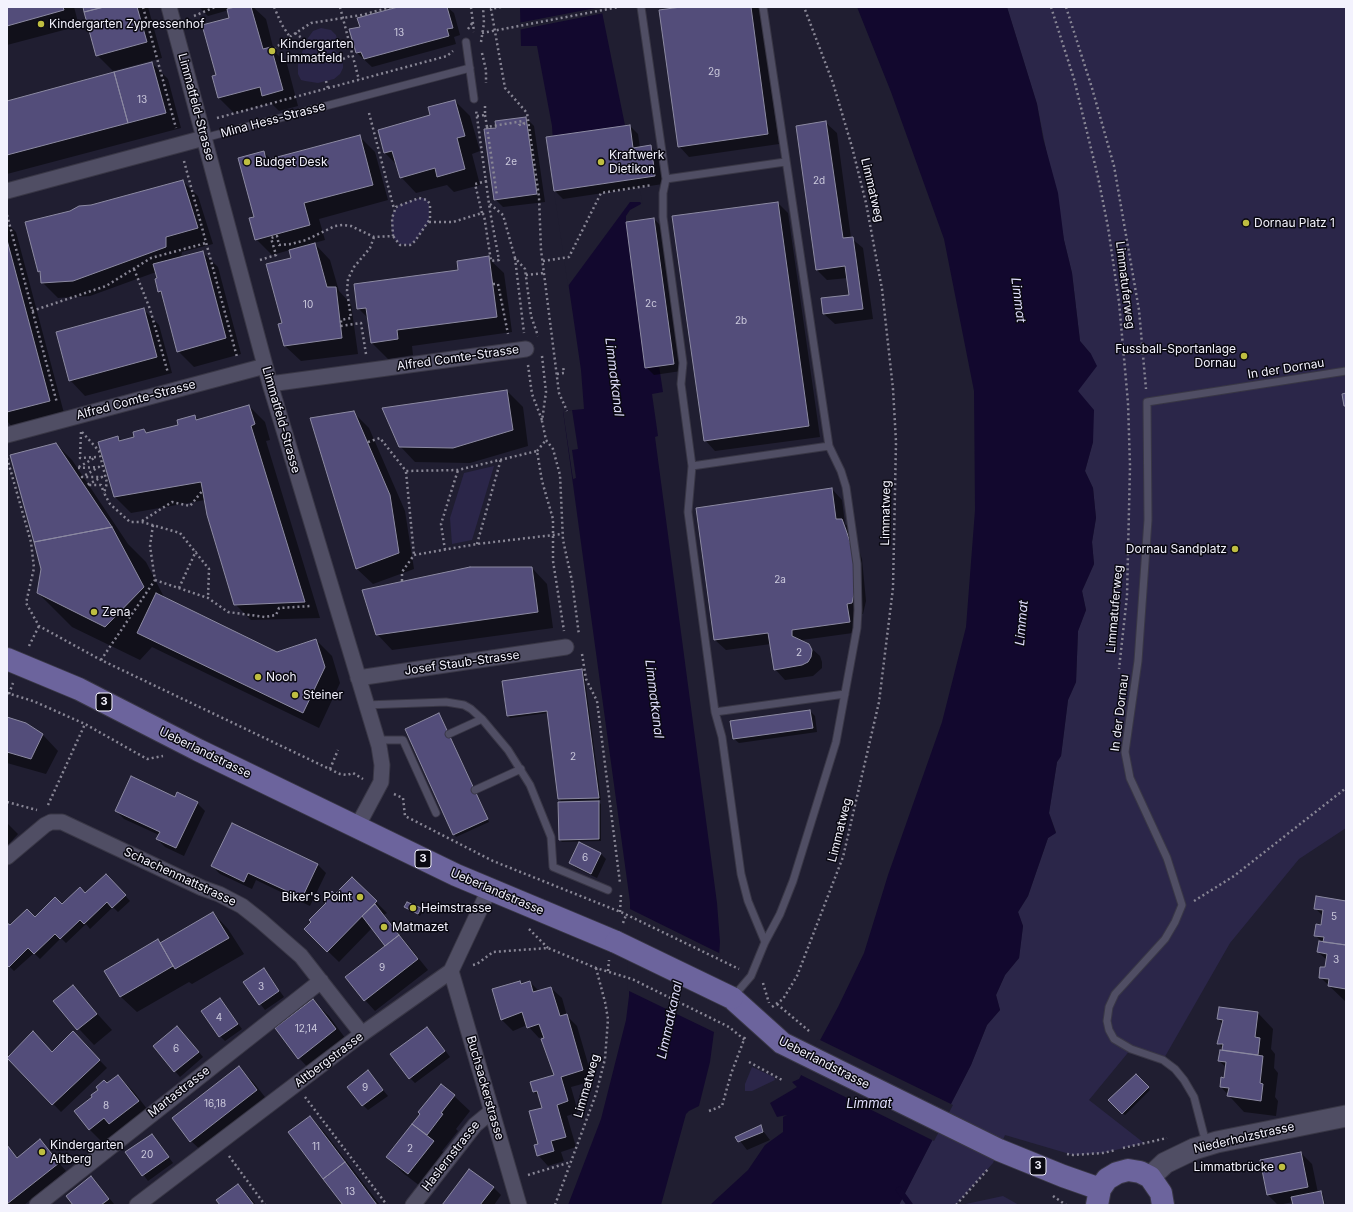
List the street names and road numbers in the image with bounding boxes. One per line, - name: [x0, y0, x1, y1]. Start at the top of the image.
- street label: Limmatfeld-Strasse: [175, 52, 217, 162]
- street label: Mina Hess-Strasse: [219, 99, 327, 141]
- street label: Limmatweg: [858, 156, 886, 224]
- street label: Limmatuferweg: [1112, 240, 1138, 330]
- street label: Alfred Comte-Strasse: [396, 342, 520, 374]
- street label: In der Dornau: [1247, 356, 1325, 382]
- street label: Limmatfeld-Strasse: [259, 365, 303, 475]
- street label: Alfred Comte-Strasse: [75, 377, 197, 423]
- street label: Limmatweg: [878, 480, 894, 546]
- street label: Limmatuferweg: [1104, 564, 1126, 654]
- street label: Josef Staub-Strasse: [404, 648, 520, 678]
- street label: In der Dornau: [1108, 674, 1132, 752]
- road number: 3: [96, 693, 112, 711]
- street label: Ueberlandstrasse: [157, 725, 253, 781]
- street label: Limmatweg: [825, 796, 855, 864]
- street label: Schachenmattstrasse: [122, 845, 238, 909]
- road number: 3: [415, 850, 431, 868]
- street label: Ueberlandstrasse: [448, 866, 546, 918]
- street label: Altbergstrasse: [292, 1029, 366, 1091]
- street label: Buchsackerstrasse: [463, 1034, 507, 1142]
- street label: Ueberlandstrasse: [776, 1034, 872, 1092]
- street label: Limmatweg: [571, 1053, 603, 1119]
- street label: Martastrasse: [145, 1063, 213, 1121]
- street label: Haslernstrasse: [419, 1118, 483, 1194]
- street label: Niederholzstrasse: [1192, 1119, 1296, 1157]
- road number: 3: [1030, 1157, 1046, 1175]

